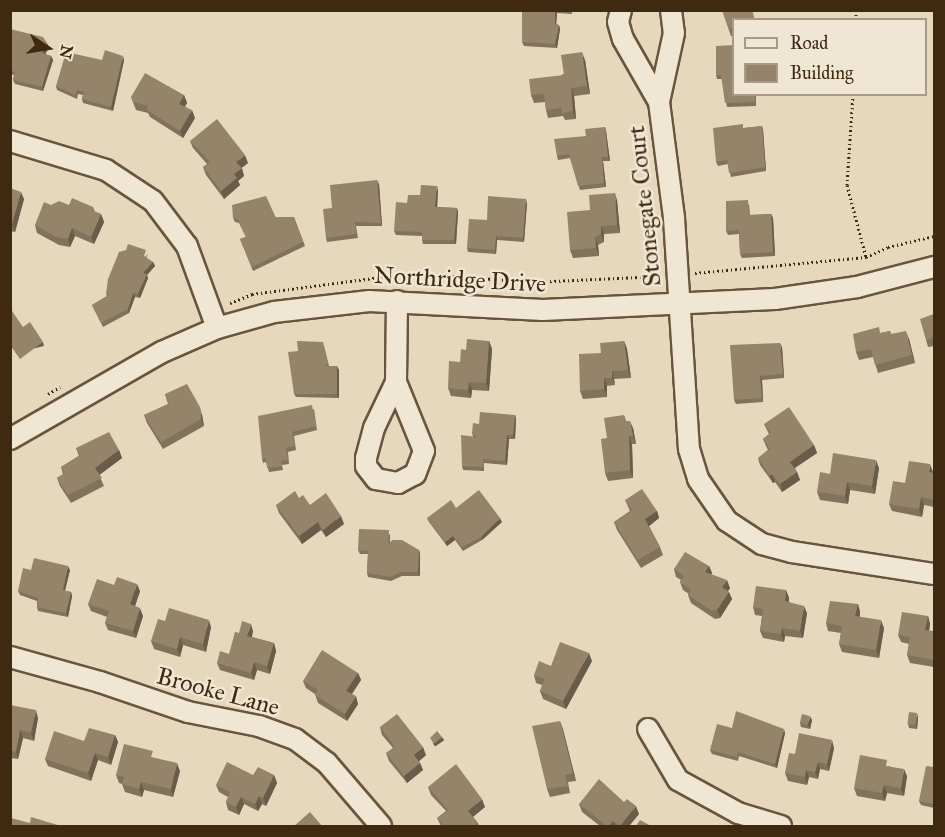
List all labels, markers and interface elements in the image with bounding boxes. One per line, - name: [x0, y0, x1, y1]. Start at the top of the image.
- north arrow: [18, 18, 78, 78]
- legend: [732, 18, 927, 96]
- text: Road: [790, 32, 828, 54]
- text: N: [55, 43, 77, 60]
- text: Building: [790, 62, 853, 84]
- street label: Stonegate Court: [622, 124, 668, 288]
- street label: Northridge Drive: [373, 261, 547, 299]
- street label: Brooke Lane: [153, 662, 283, 722]

